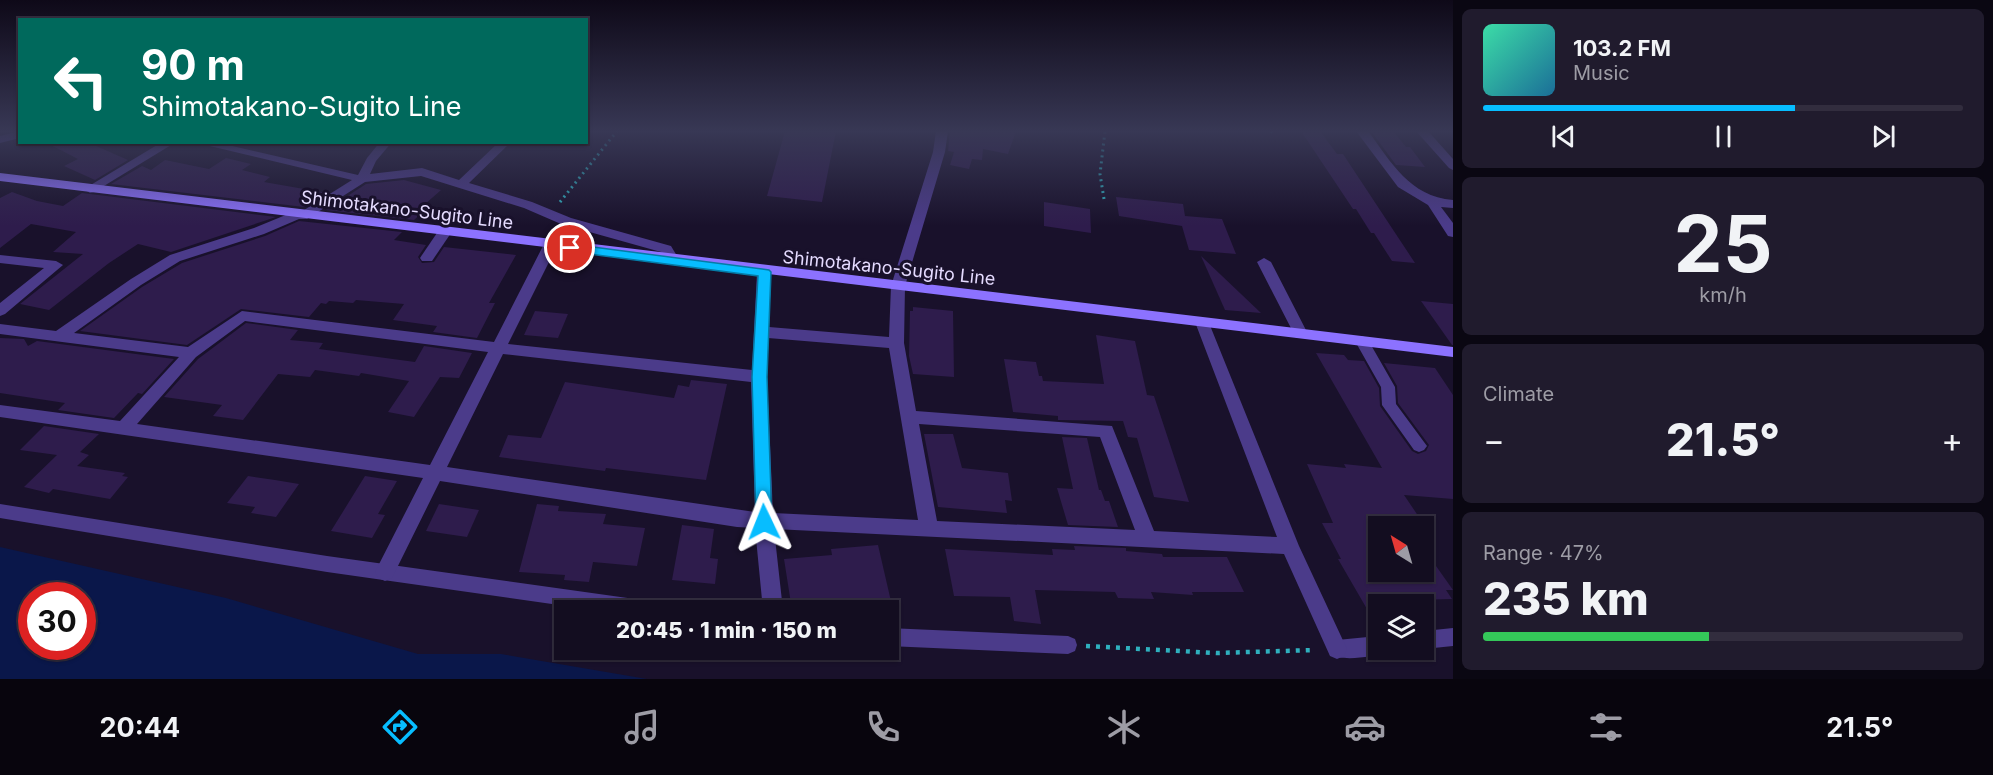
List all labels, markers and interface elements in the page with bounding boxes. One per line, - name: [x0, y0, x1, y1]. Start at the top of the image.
- text: 103.2 FM: [1573, 35, 1671, 61]
- text: 90 m: [141, 39, 245, 90]
- icon: left: [42, 42, 120, 120]
- text: Music: [1573, 61, 1630, 85]
- text: Shimotakano-Sugito Line: [141, 90, 462, 123]
- icon: previous: [1547, 120, 1580, 153]
- icon: pause: [1707, 120, 1740, 153]
- icon: next: [1867, 120, 1900, 153]
- street label: Shimotakano-Sugito Line: [300, 186, 514, 233]
- text: 25: [1674, 196, 1773, 291]
- pin: [544, 222, 595, 273]
- icon: arrive: [553, 231, 586, 264]
- street label: Shimotakano-Sugito Line: [782, 246, 996, 289]
- text: km/h: [1699, 283, 1747, 307]
- text: Climate: [1483, 382, 1554, 406]
- text: 21.5°: [1666, 412, 1780, 467]
- text: −: [1483, 420, 1505, 460]
- text: +: [1941, 420, 1963, 460]
- position arrow: [732, 490, 796, 554]
- north arrow: [1368, 516, 1434, 582]
- map controls: [1368, 516, 1434, 660]
- text: Range · 47%: [1483, 541, 1604, 565]
- text: 235 km: [1483, 571, 1649, 626]
- speed limit sign: 30: [18, 582, 96, 660]
- button: layers: [1368, 594, 1434, 660]
- text: 20:45 · 1 min · 150 m: [616, 617, 837, 643]
- icon: directions: [379, 706, 421, 748]
- icon: music: [621, 706, 663, 748]
- icon: phone: [862, 706, 904, 748]
- icon: climate: [1103, 706, 1145, 748]
- icon: car: [1344, 706, 1386, 748]
- icon: filters: [1585, 706, 1627, 748]
- text: 20:44: [100, 711, 180, 744]
- text: 21.5°: [1826, 711, 1893, 744]

